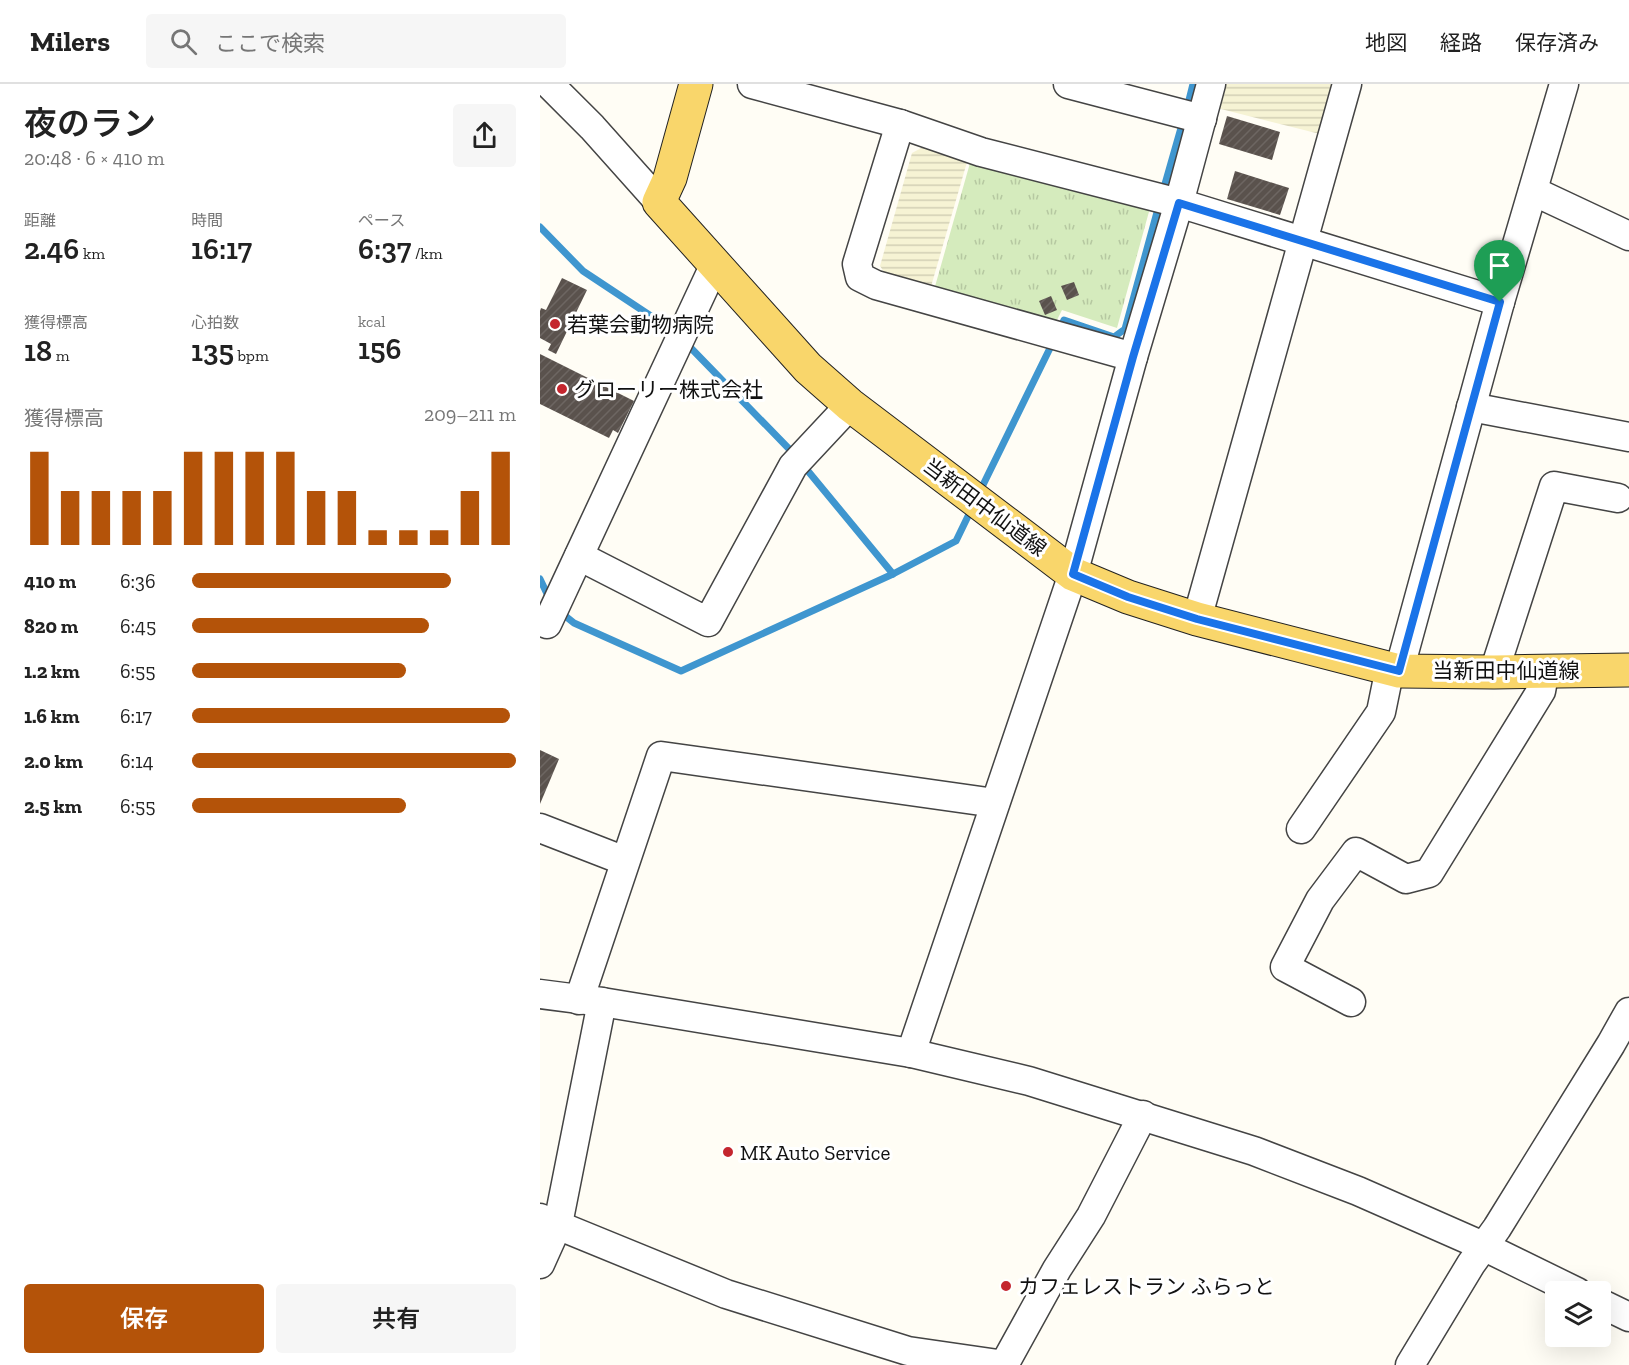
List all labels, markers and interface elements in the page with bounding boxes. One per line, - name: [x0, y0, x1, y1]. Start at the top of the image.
- search box: [146, 14, 566, 68]
- text: Milers: [30, 25, 110, 58]
- icon: search: [167, 25, 200, 58]
- text: ここで検索: [215, 30, 325, 57]
- text: 地図: [1365, 30, 1407, 55]
- text: 経路: [1440, 30, 1482, 55]
- text: 保存済み: [1515, 30, 1599, 55]
- text: 夜のラン: [24, 104, 156, 143]
- button: share: [453, 104, 516, 167]
- text: 20:48 · 6 × 410 m: [24, 146, 165, 170]
- text: 距離: [24, 211, 56, 230]
- text: 時間: [191, 211, 223, 230]
- text: ペース: [358, 211, 405, 230]
- text: 2.46: [24, 231, 79, 267]
- text: 16:17: [191, 231, 252, 267]
- text: 6:37: [358, 231, 411, 267]
- pin: [1474, 240, 1525, 302]
- text: km: [79, 244, 105, 263]
- text: /km: [411, 244, 442, 263]
- icon: arrive: [1483, 249, 1516, 282]
- text: kcal: [358, 312, 385, 331]
- place label: 若葉会動物病院: [567, 312, 714, 337]
- text: 獲得標高: [24, 313, 88, 332]
- text: 心拍数: [191, 313, 239, 332]
- marker: 若葉会動物病院: [548, 317, 562, 331]
- text: 156: [358, 331, 401, 367]
- text: 18: [24, 333, 52, 369]
- text: 135: [191, 333, 234, 369]
- text: m: [52, 346, 70, 365]
- text: bpm: [234, 346, 269, 365]
- place label: グローリー株式会社: [574, 377, 763, 402]
- marker: グローリー株式会社: [555, 382, 569, 396]
- text: 209–211 m: [424, 402, 516, 426]
- text: 獲得標高: [24, 406, 104, 430]
- street label: 当新田中仙道線: [919, 453, 1051, 561]
- text: 410 m: [24, 569, 76, 593]
- text: 6:36: [120, 569, 156, 593]
- text: 820 m: [24, 614, 78, 638]
- text: 6:45: [120, 614, 156, 638]
- street label: 当新田中仙道線: [1433, 658, 1580, 683]
- text: 1.2 km: [24, 659, 80, 683]
- text: 6:55: [120, 659, 156, 683]
- text: 1.6 km: [24, 704, 79, 728]
- text: 6:17: [120, 704, 152, 728]
- text: 2.0 km: [24, 749, 83, 773]
- text: 6:14: [120, 749, 154, 773]
- text: 2.5 km: [24, 794, 82, 818]
- text: 6:55: [120, 794, 156, 818]
- place label: MK Auto Service: [740, 1140, 890, 1165]
- marker: MK Auto Service: [721, 1145, 735, 1159]
- place label: カフェレストラン ふらっと: [1018, 1274, 1275, 1299]
- marker: カフェレストラン ふらっと: [999, 1279, 1013, 1293]
- map controls: [1545, 1281, 1611, 1347]
- button: layers: [1545, 1281, 1611, 1347]
- button: 保存: [24, 1284, 264, 1353]
- button: 共有: [276, 1284, 516, 1353]

